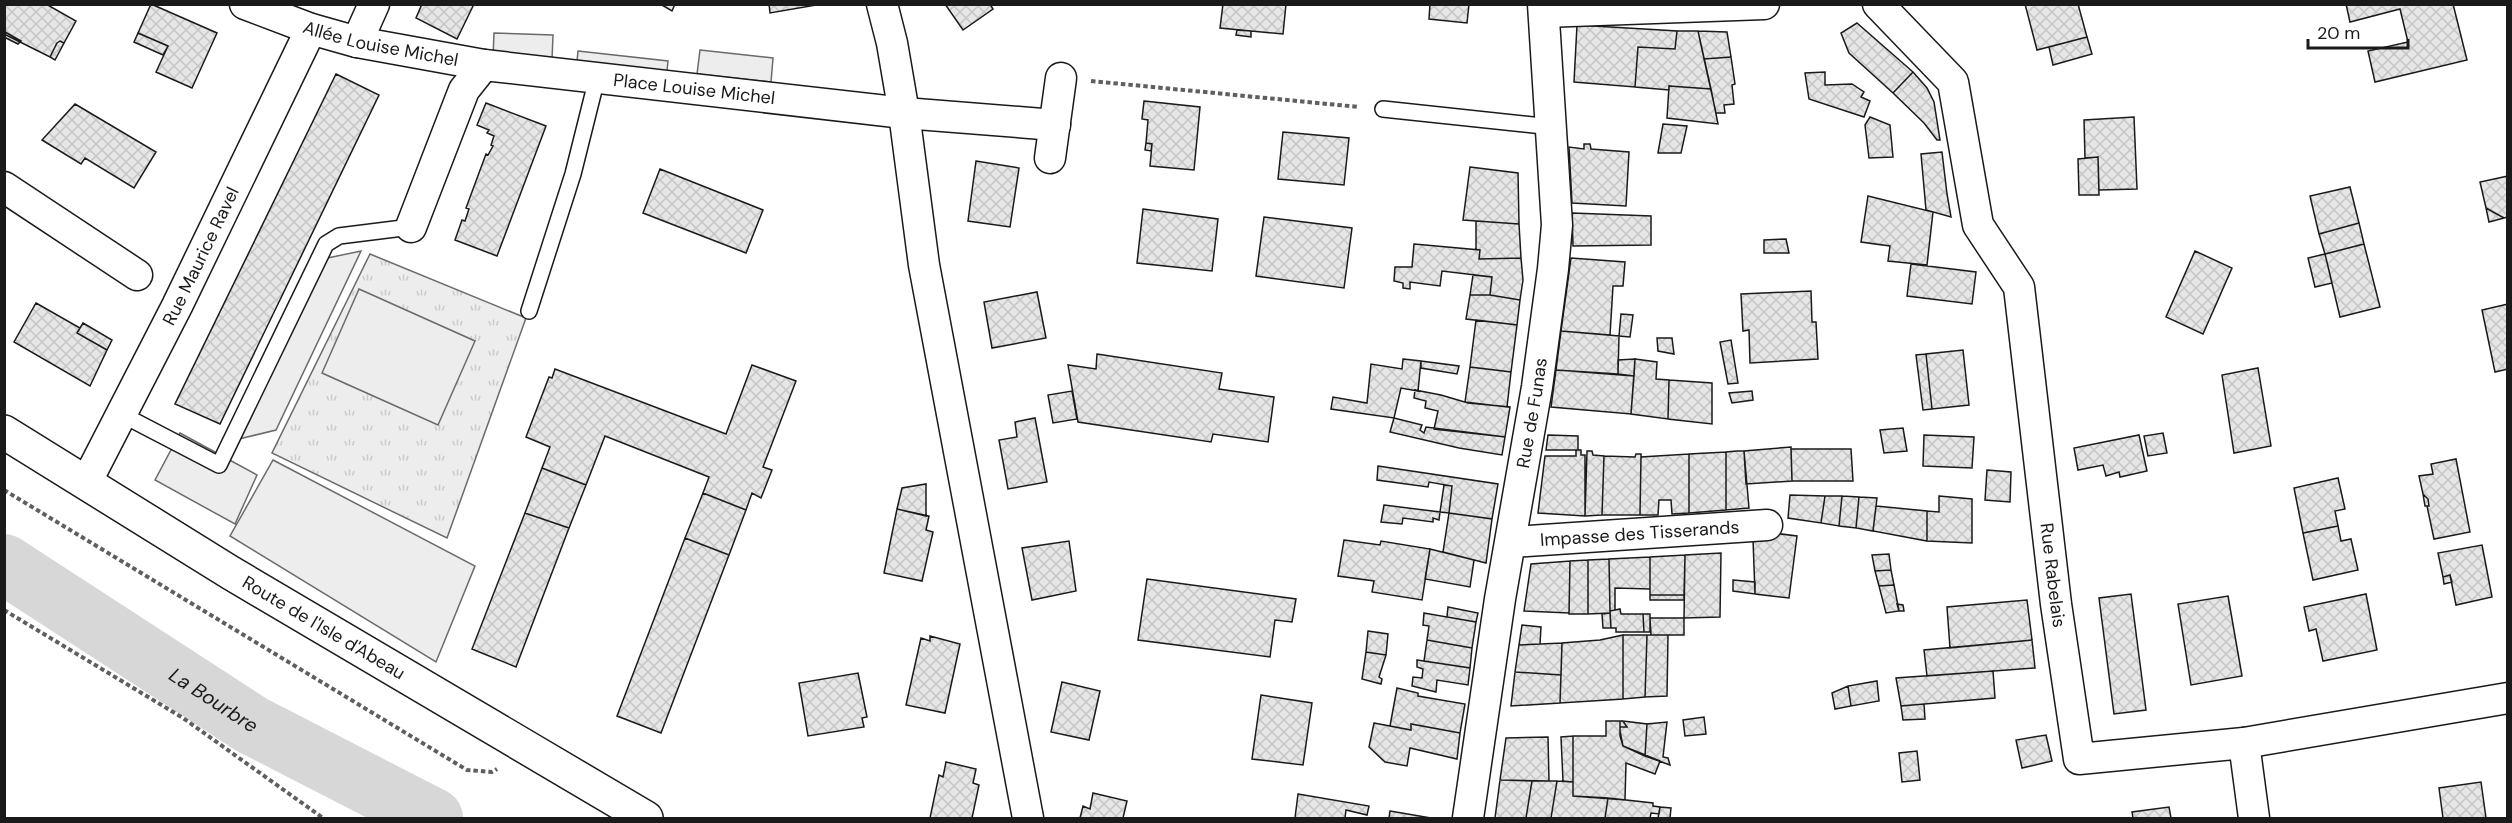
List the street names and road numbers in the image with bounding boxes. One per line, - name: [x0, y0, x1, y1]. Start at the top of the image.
- street label: Allée Louise Michel: [300, 15, 460, 72]
- street label: Place Louise Michel: [612, 68, 776, 110]
- street label: Rue Maurice Ravel: [157, 183, 245, 329]
- street label: Rue de Funas: [1511, 356, 1553, 470]
- street label: Impasse des Tisserands: [1539, 515, 1740, 552]
- street label: Rue Rabelais: [2035, 522, 2071, 629]
- street label: Route de l'Isle d'Abeau: [238, 570, 410, 685]

